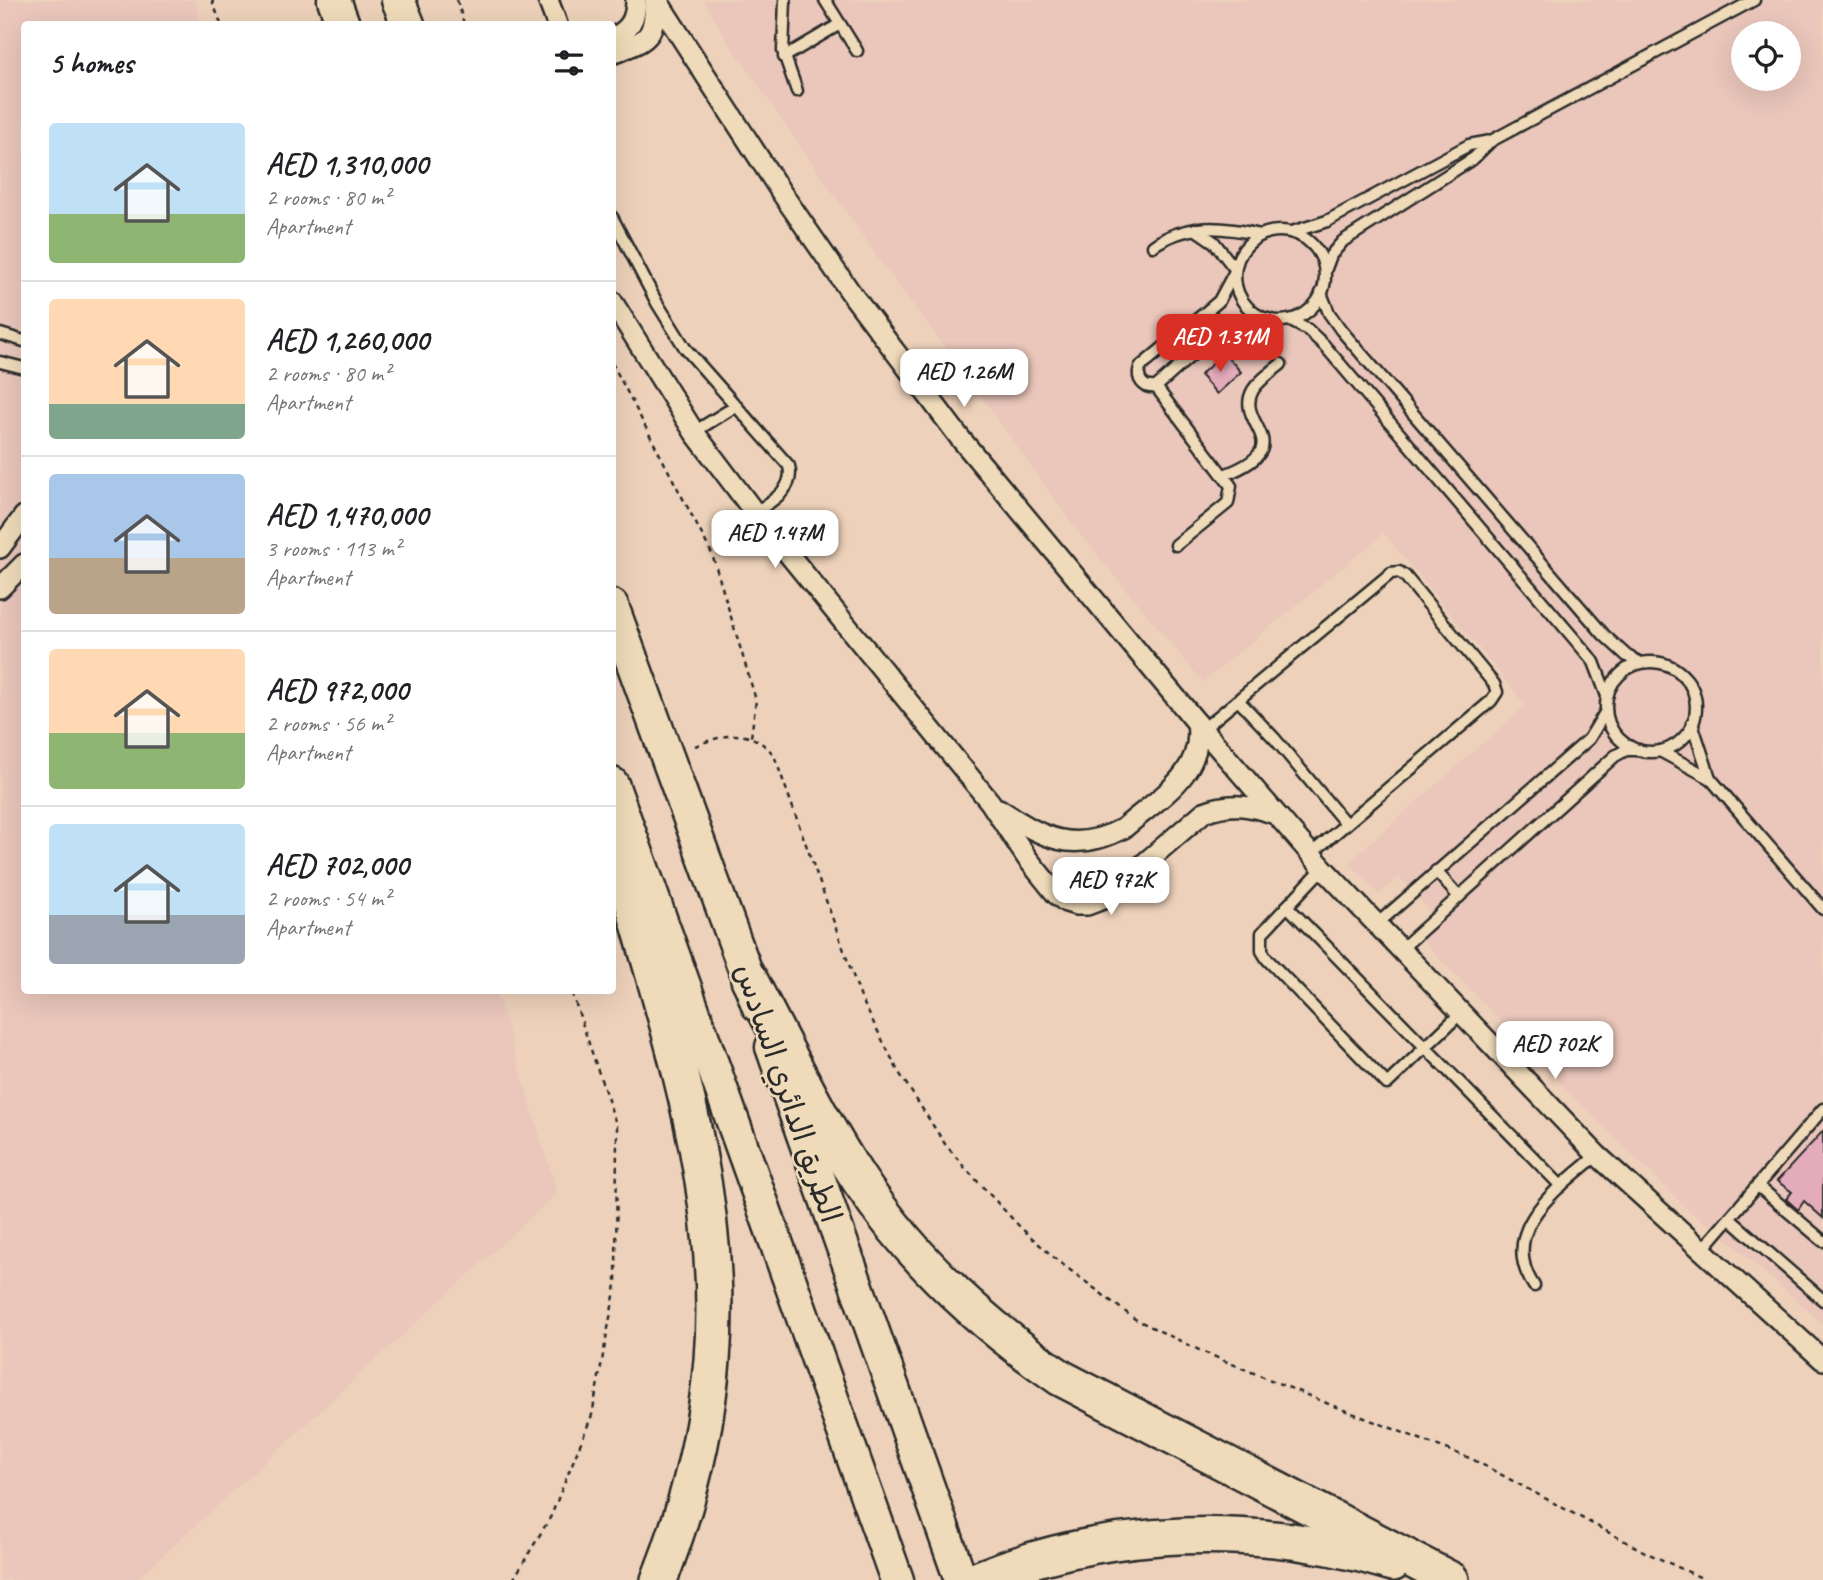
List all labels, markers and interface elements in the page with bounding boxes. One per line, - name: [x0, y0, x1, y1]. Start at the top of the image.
- map controls: [1731, 21, 1801, 91]
- button: locate: [1731, 21, 1801, 91]
- text: 5 homes: [49, 44, 133, 82]
- icon: filters: [550, 44, 588, 82]
- text: AED 1,310,000: [266, 145, 428, 183]
- icon: home: [105, 151, 189, 235]
- text: 2 rooms · 80 m²: [266, 183, 390, 212]
- text: Apartment: [266, 212, 351, 241]
- pin: AED 1.31M: [1140, 314, 1300, 374]
- text: AED 1,260,000: [266, 321, 429, 359]
- text: AED 1.31M: [1172, 322, 1268, 351]
- icon: home: [105, 327, 189, 411]
- pin: AED 1.26M: [884, 350, 1044, 409]
- text: AED 1.26M: [916, 357, 1012, 386]
- text: 2 rooms · 80 m²: [266, 359, 390, 388]
- text: Apartment: [266, 388, 351, 417]
- text: AED 1,470,000: [266, 496, 428, 534]
- icon: home: [105, 502, 189, 586]
- pin: AED 1.47M: [695, 510, 855, 570]
- text: AED 1.47M: [728, 518, 823, 547]
- text: 3 rooms · 113 m²: [266, 534, 401, 563]
- text: Apartment: [266, 563, 351, 592]
- text: AED 972,000: [266, 671, 408, 709]
- icon: home: [105, 677, 189, 761]
- text: 2 rooms · 56 m²: [266, 709, 390, 738]
- text: Apartment: [266, 738, 351, 767]
- text: AED 702,000: [266, 846, 409, 884]
- icon: home: [105, 852, 189, 936]
- pin: AED 972K: [1039, 858, 1183, 917]
- text: AED 972K: [1068, 865, 1154, 894]
- text: 2 rooms · 54 m²: [266, 884, 390, 913]
- text: Apartment: [266, 913, 351, 942]
- street label: الطريق الدائري السادس: [724, 959, 850, 1228]
- pin: AED 702K: [1483, 1021, 1627, 1081]
- text: AED 702K: [1512, 1029, 1598, 1058]

